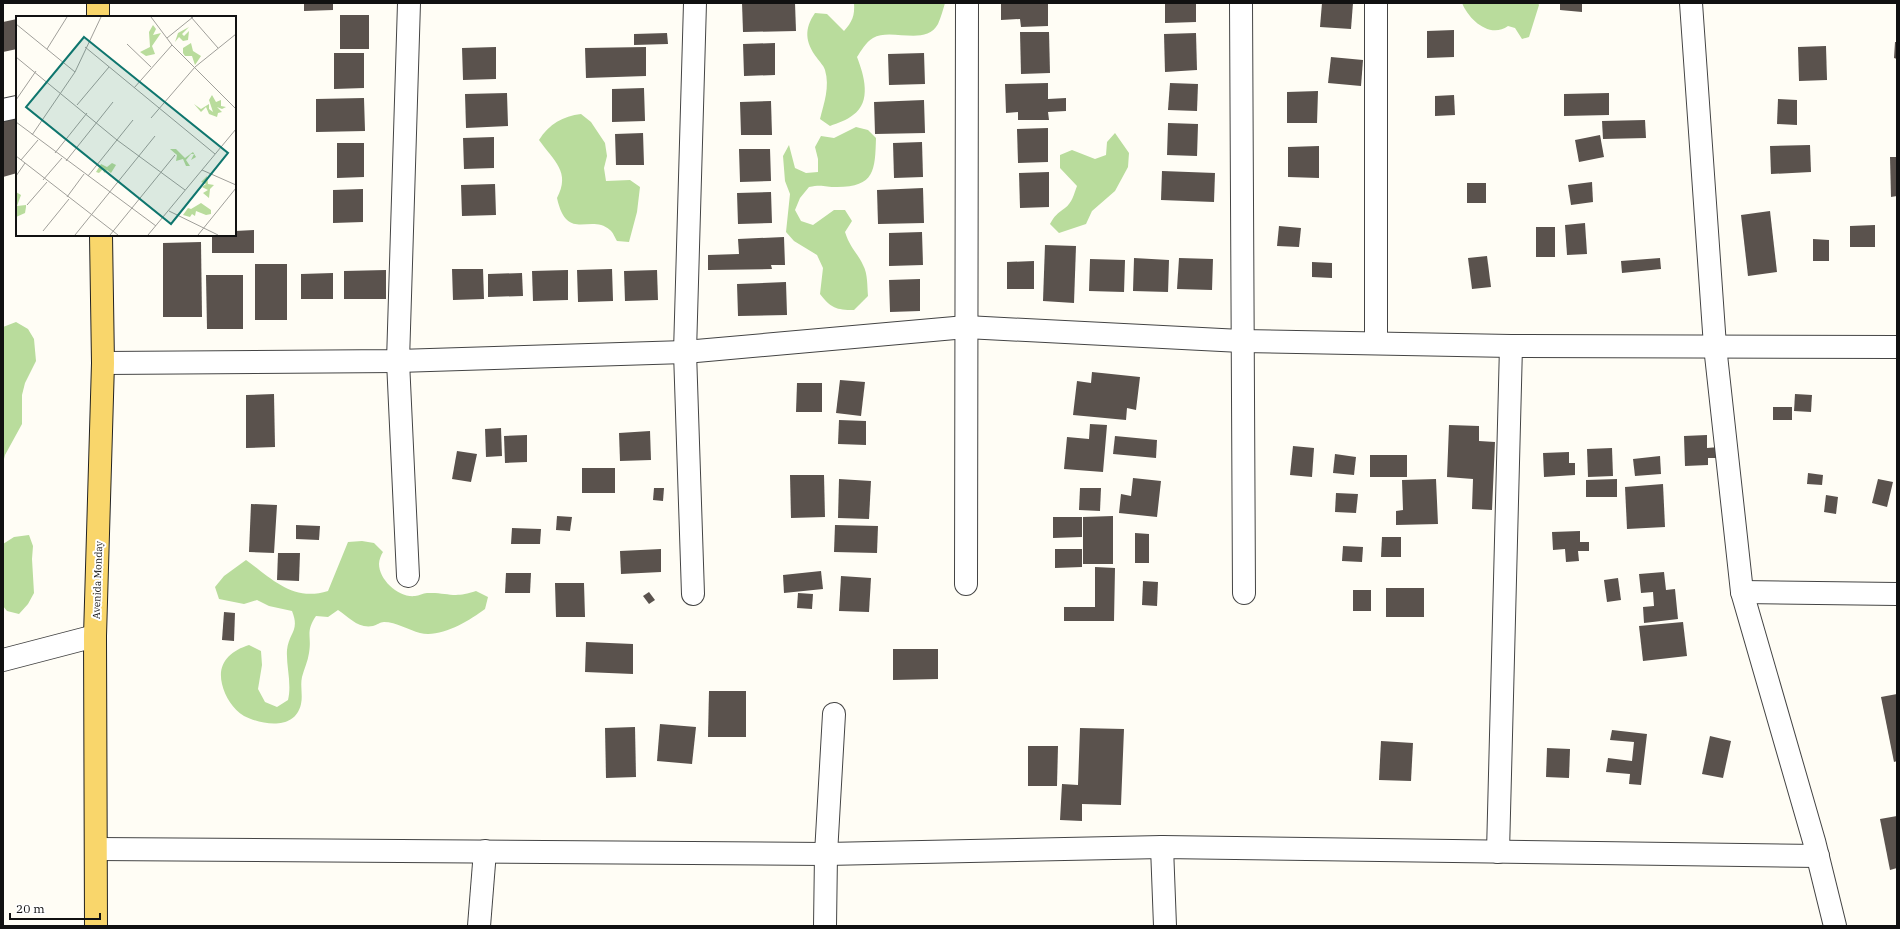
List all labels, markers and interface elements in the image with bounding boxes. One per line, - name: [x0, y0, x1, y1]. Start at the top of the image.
- inset map: [16, 16, 236, 236]
- street label: Avenida Monday: [90, 540, 105, 619]
- scale bar: [10, 895, 100, 921]
- text: 20 m: [16, 901, 45, 916]

